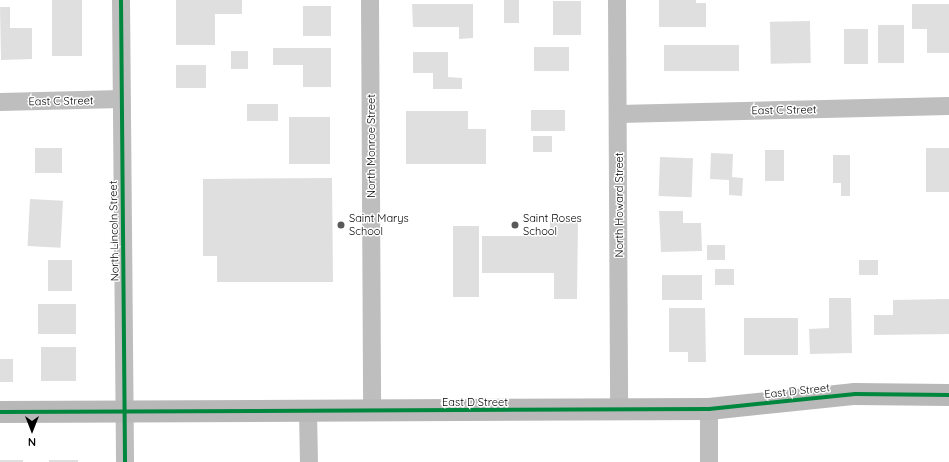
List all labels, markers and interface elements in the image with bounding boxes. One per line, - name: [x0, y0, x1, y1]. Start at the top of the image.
- street label: East C Street: [28, 94, 94, 108]
- street label: North Monroe Street: [364, 94, 378, 198]
- street label: East C Street: [751, 103, 817, 117]
- street label: North Howard Street: [612, 152, 626, 258]
- street label: North Lincoln Street: [107, 181, 121, 281]
- place label: Saint Marys School: [349, 212, 409, 238]
- place label: Saint Roses School: [523, 212, 582, 238]
- marker: Saint Marys School: [336, 220, 346, 230]
- marker: Saint Roses School: [510, 220, 520, 230]
- street label: East D Street: [764, 381, 830, 401]
- street label: East D Street: [442, 395, 508, 409]
- north arrow: [12, 410, 52, 450]
- text: N: [28, 435, 36, 449]

